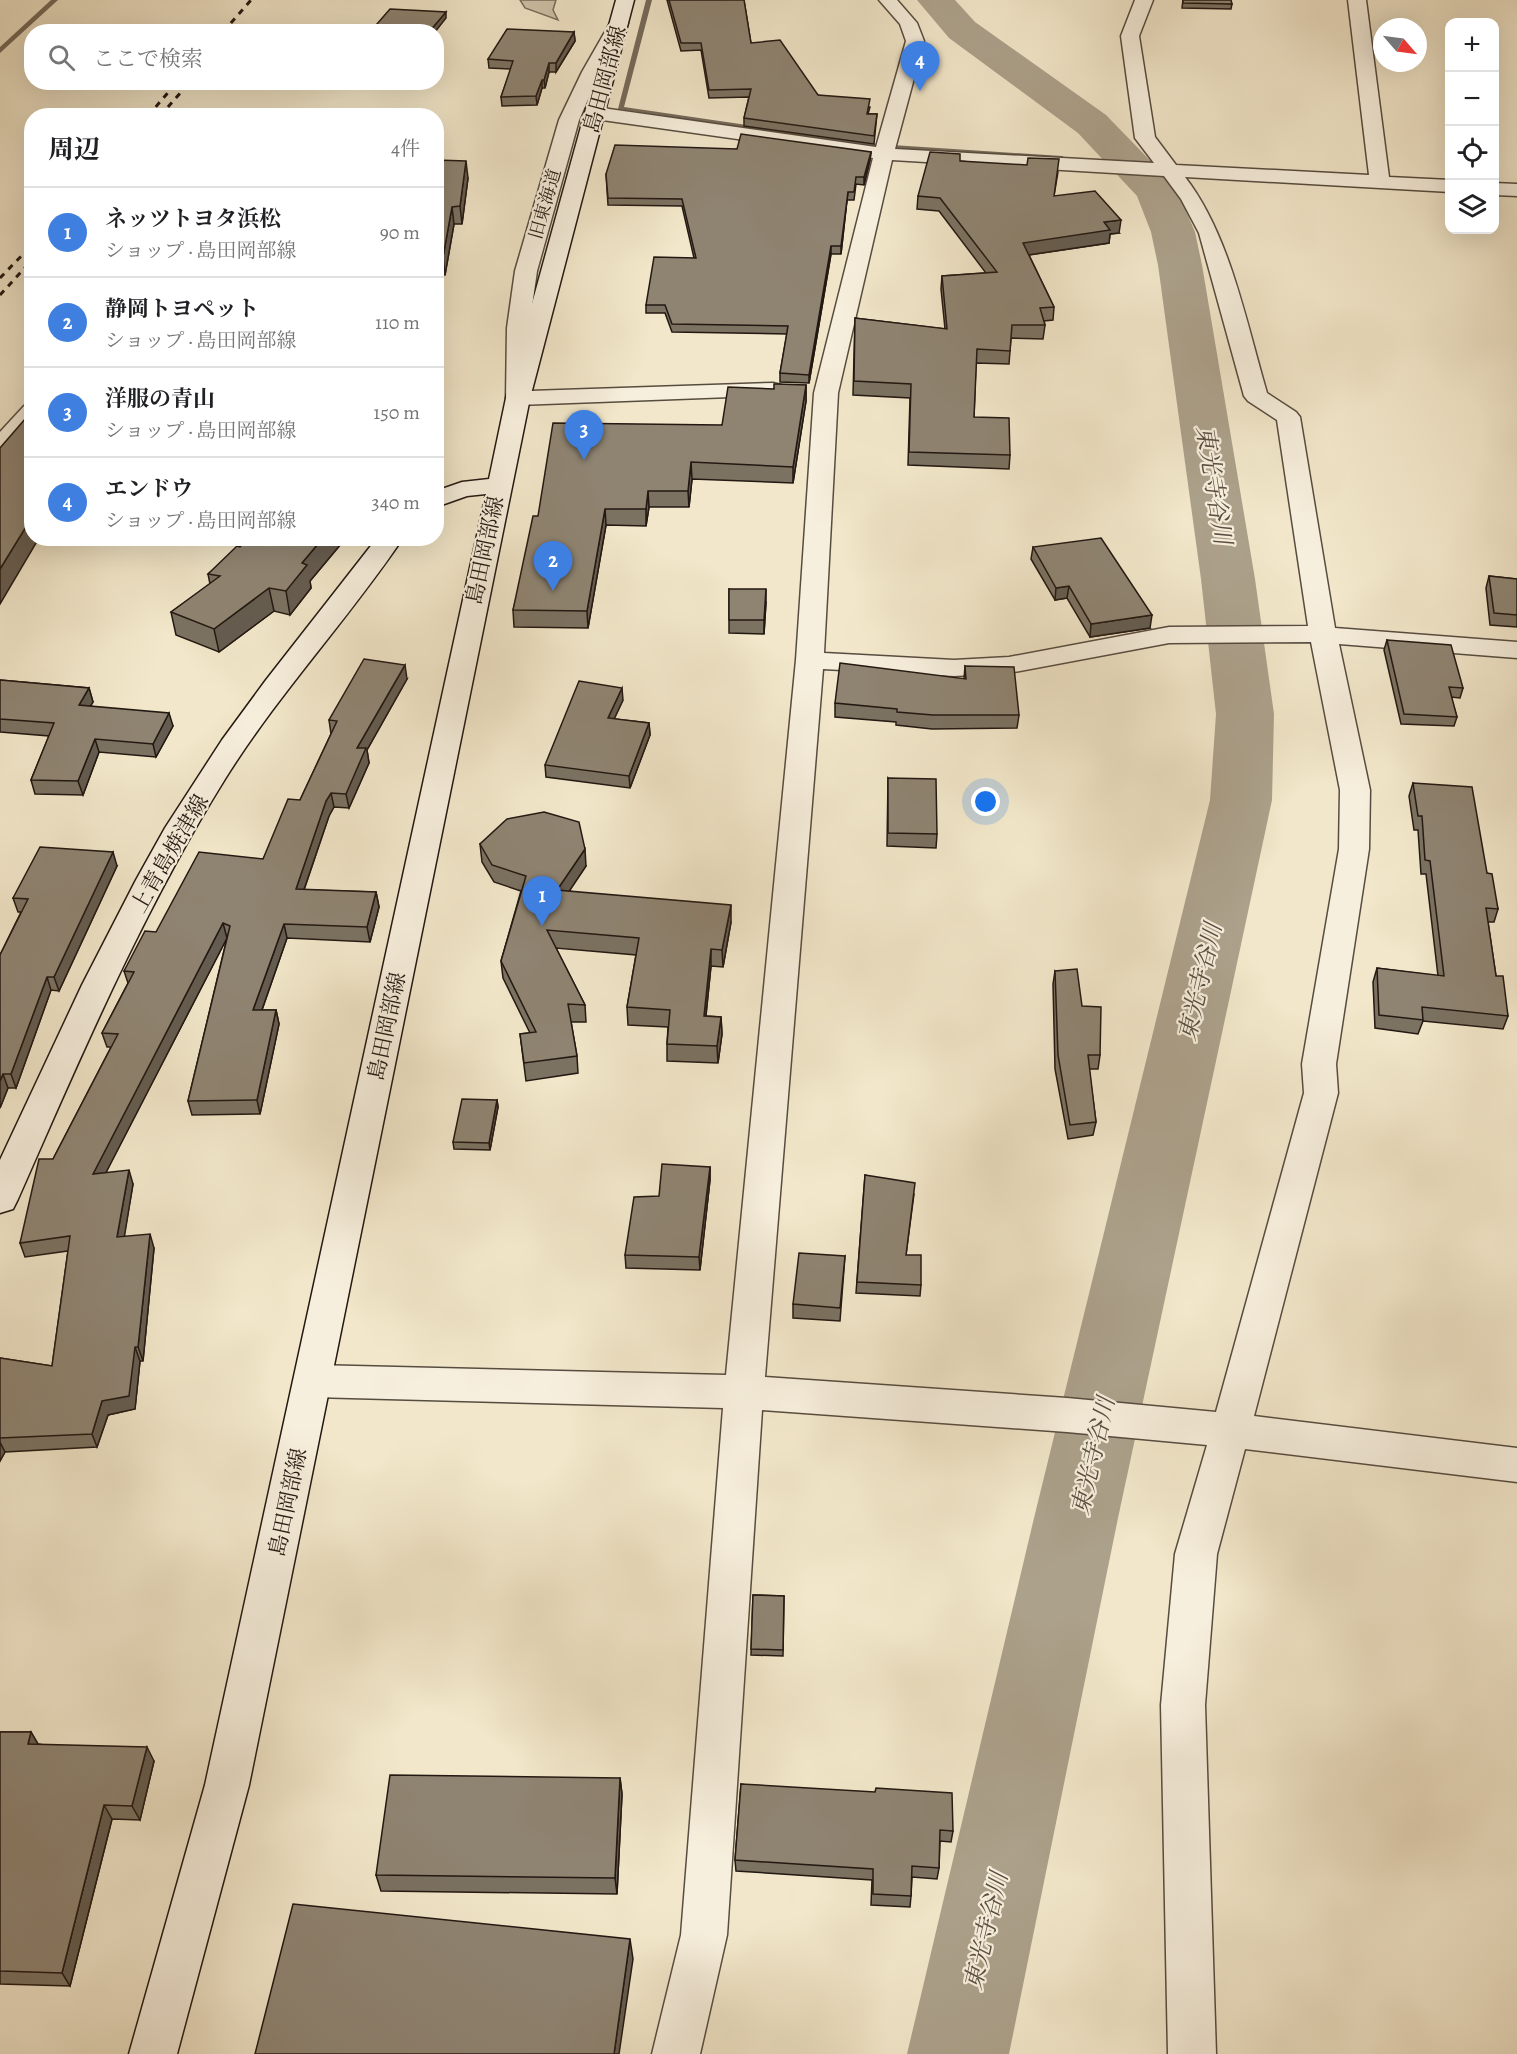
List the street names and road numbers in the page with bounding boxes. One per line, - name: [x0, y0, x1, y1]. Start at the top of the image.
- street label: 島田岡部線: [576, 22, 634, 136]
- street label: 旧東海道: [524, 166, 566, 242]
- street label: 島田岡部線: [459, 493, 511, 607]
- street label: 上青島焼津線: [124, 789, 216, 918]
- street label: 島田岡部線: [361, 969, 413, 1083]
- street label: 島田岡部線: [262, 1445, 314, 1559]

